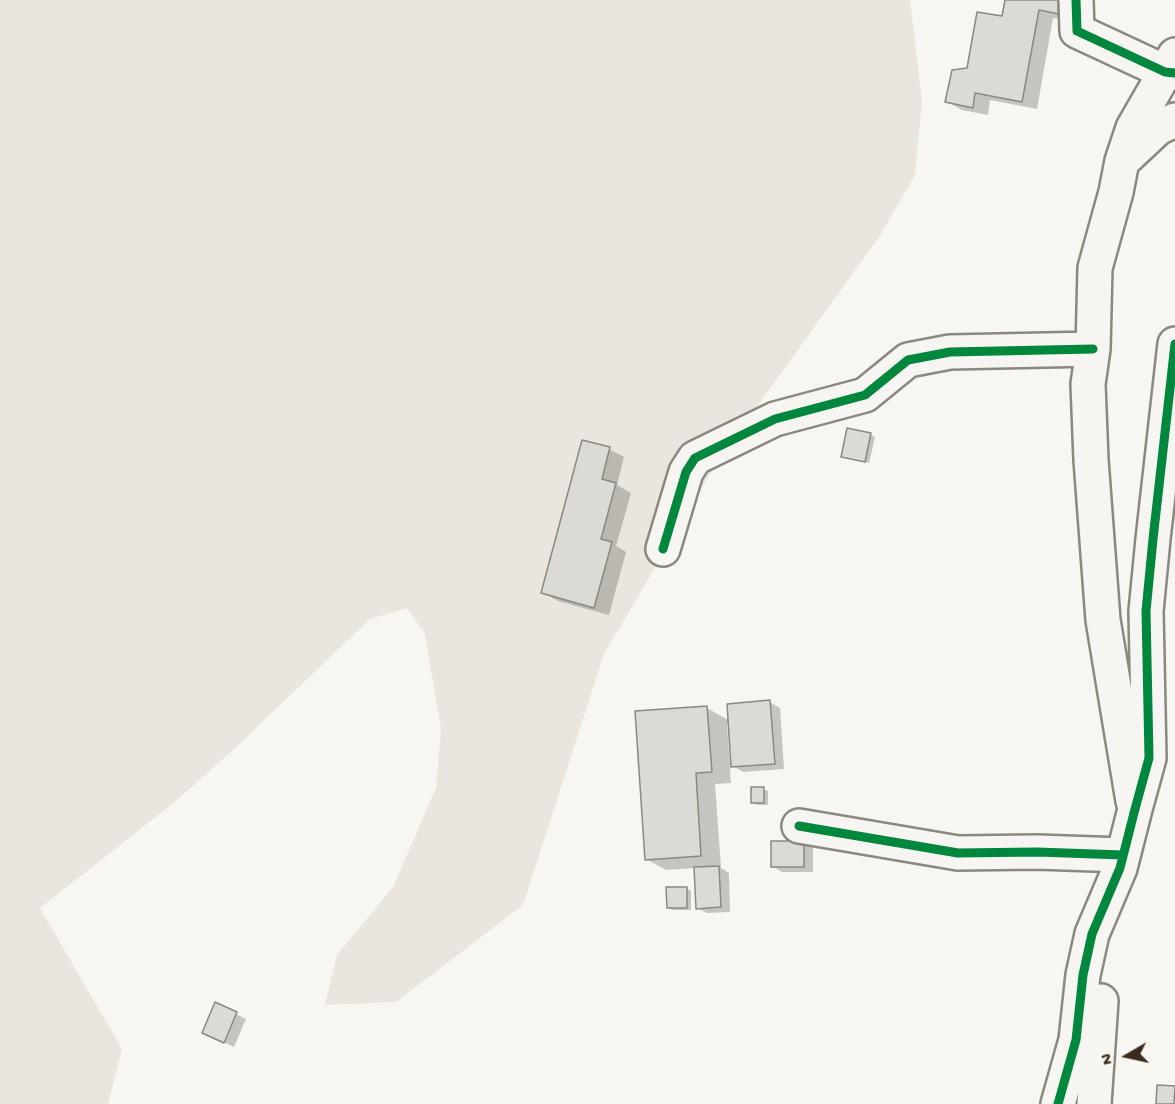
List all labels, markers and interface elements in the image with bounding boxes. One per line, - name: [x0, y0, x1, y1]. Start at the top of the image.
- north arrow: [1097, 1026, 1157, 1086]
- text: N: [1099, 1052, 1119, 1066]

